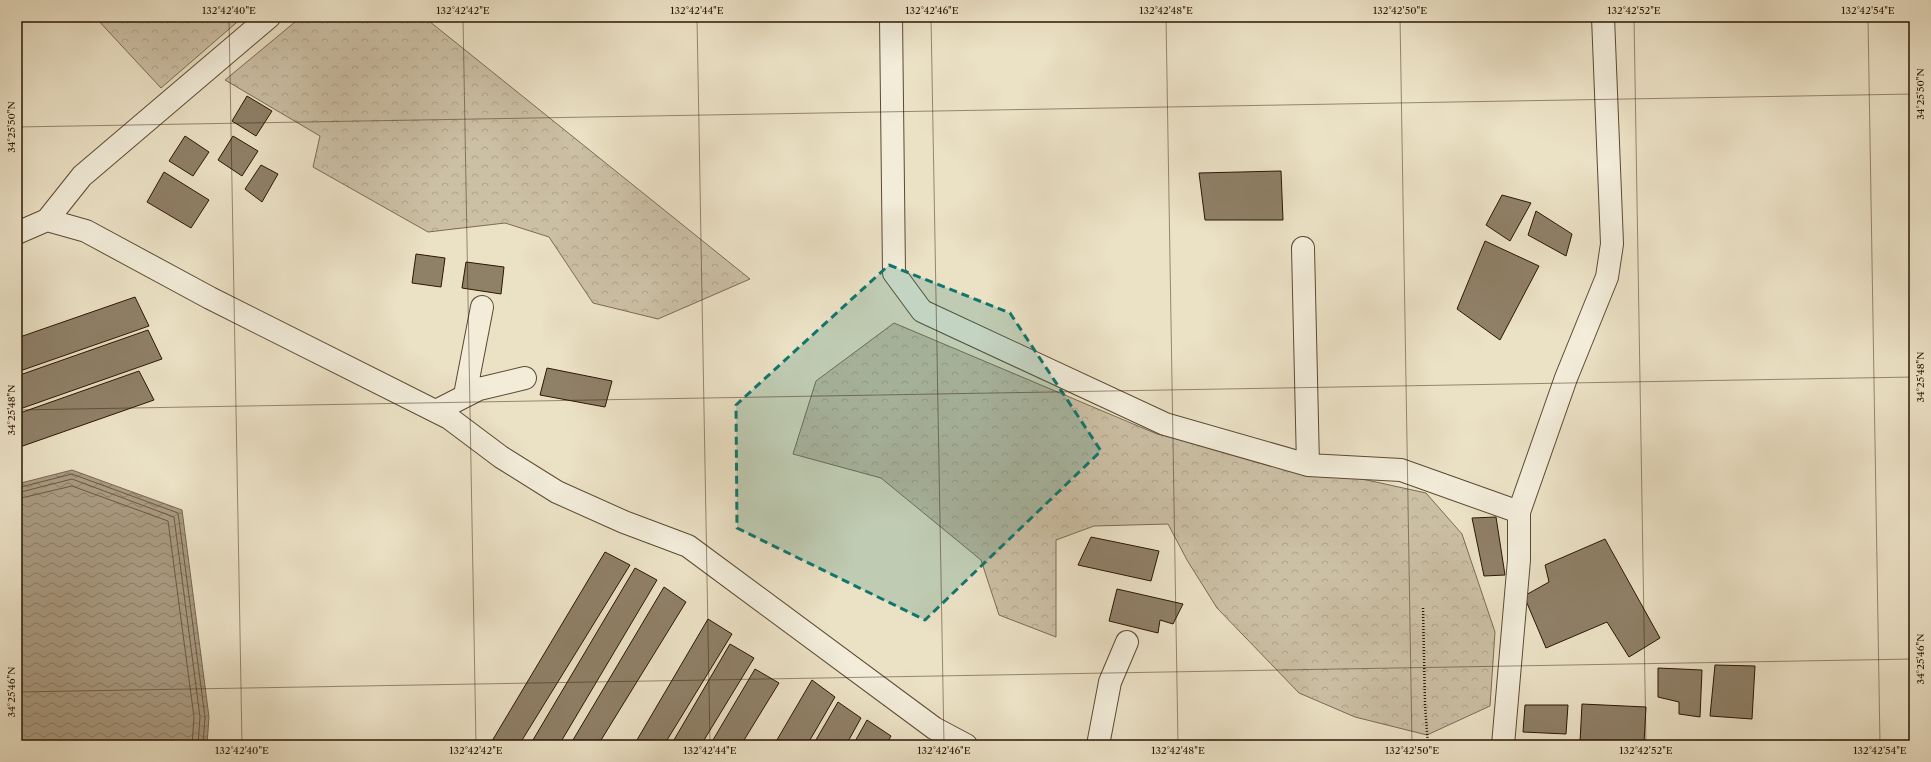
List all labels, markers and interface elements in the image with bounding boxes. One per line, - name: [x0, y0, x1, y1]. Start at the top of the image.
- text: 132°42'40"E: [202, 4, 256, 17]
- text: 132°42'42"E: [436, 4, 490, 17]
- text: 132°42'44"E: [670, 4, 724, 17]
- text: 132°42'46"E: [905, 4, 959, 17]
- text: 132°42'48"E: [1139, 4, 1193, 17]
- text: 132°42'50"E: [1373, 4, 1427, 17]
- text: 132°42'52"E: [1607, 4, 1661, 17]
- text: 132°42'54"E: [1841, 4, 1895, 17]
- text: 34°25'50"N: [1914, 68, 1927, 120]
- text: 34°25'50"N: [5, 101, 18, 153]
- text: 34°25'48"N: [1914, 351, 1927, 403]
- text: 34°25'48"N: [5, 384, 18, 436]
- text: 34°25'46"N: [1914, 634, 1927, 684]
- text: 34°25'46"N: [5, 667, 18, 717]
- text: 132°42'40"E: [215, 744, 269, 757]
- text: 132°42'42"E: [449, 744, 503, 757]
- text: 132°42'44"E: [683, 744, 737, 757]
- text: 132°42'46"E: [917, 744, 971, 757]
- text: 132°42'48"E: [1151, 744, 1205, 757]
- text: 132°42'50"E: [1385, 744, 1439, 757]
- text: 132°42'52"E: [1619, 744, 1673, 757]
- text: 132°42'54"E: [1853, 744, 1907, 757]

